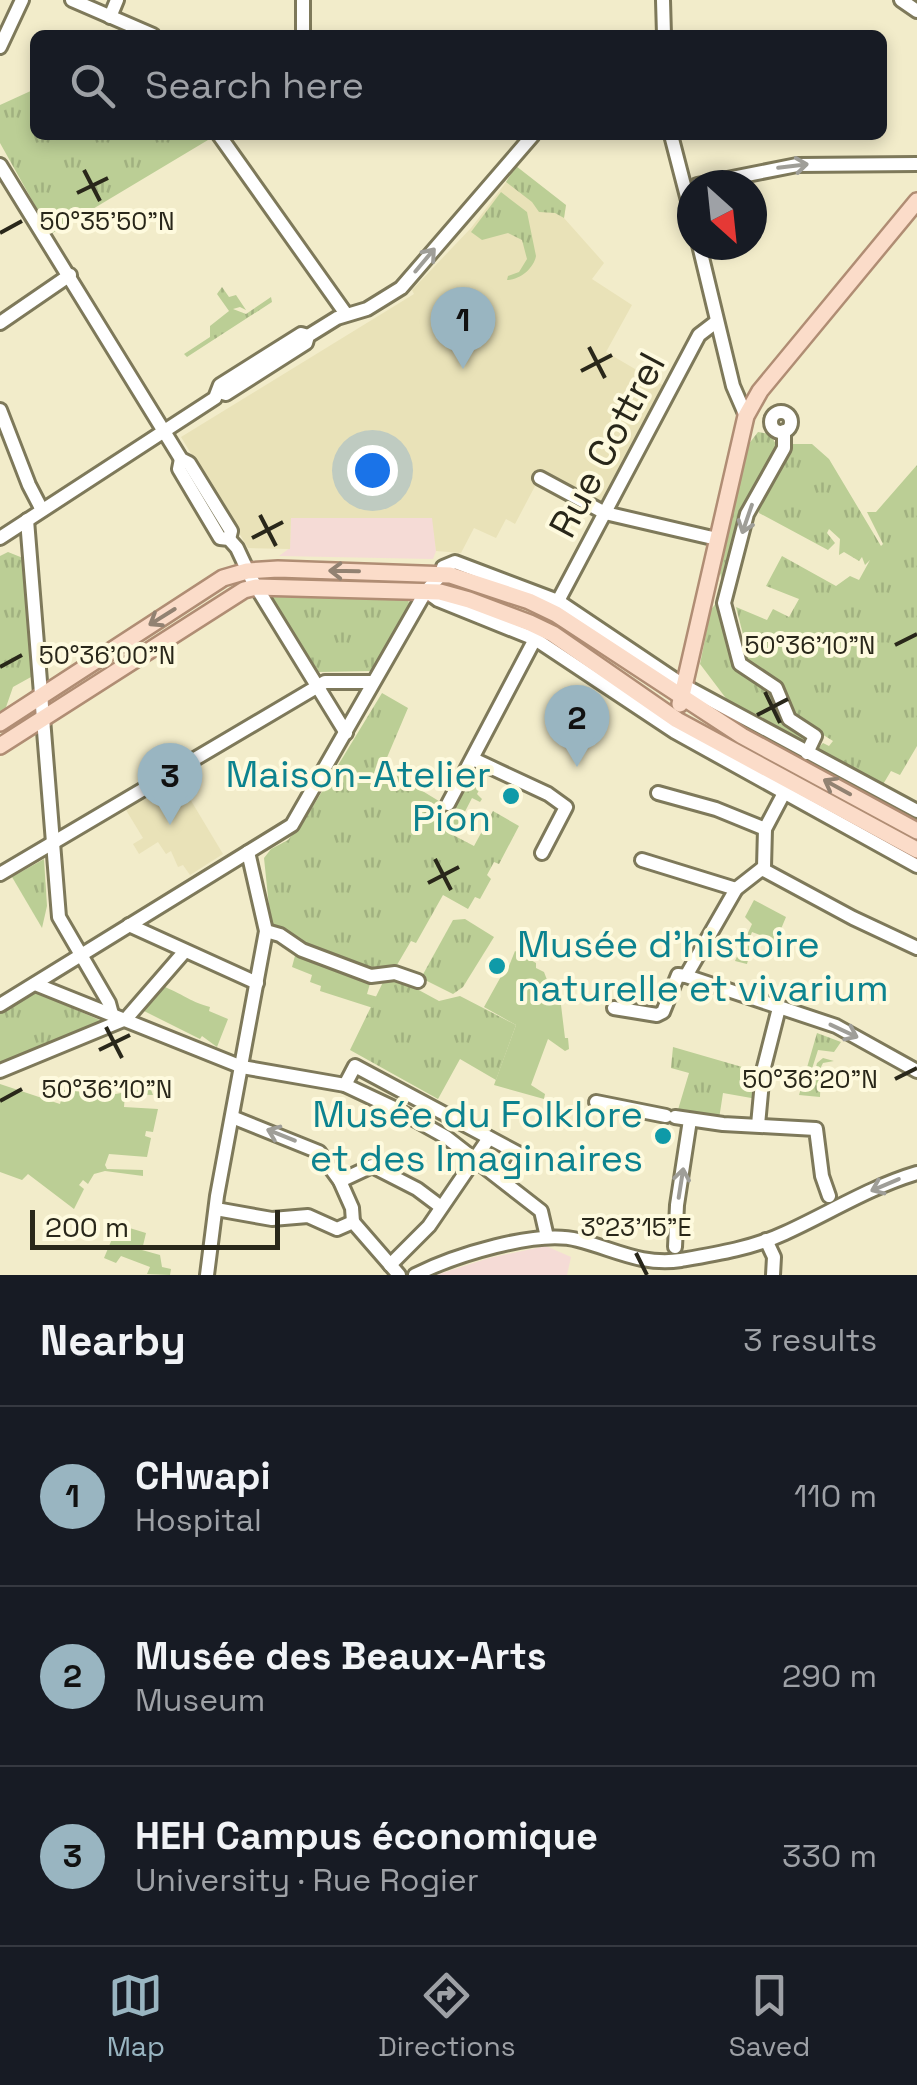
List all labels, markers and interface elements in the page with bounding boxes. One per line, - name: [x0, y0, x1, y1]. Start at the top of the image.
- search box: [30, 30, 887, 140]
- icon: search: [65, 58, 120, 113]
- text: Search here: [145, 61, 364, 109]
- one-way arrow: [776, 157, 808, 175]
- north arrow: [677, 170, 767, 260]
- text: 50°35'50"N: [39, 205, 175, 237]
- one-way arrow: [413, 248, 435, 274]
- pin: 1: [430, 286, 496, 369]
- street label: Rue Cottrel: [538, 344, 676, 546]
- your location: [347, 445, 398, 496]
- one-way arrow: [737, 503, 755, 534]
- one-way arrow: [329, 561, 361, 580]
- one-way arrow: [148, 606, 176, 627]
- text: 50°36'10"N: [745, 629, 875, 661]
- text: 50°36'00"N: [39, 639, 175, 671]
- pin: 2: [544, 684, 610, 767]
- pin: 3: [138, 742, 202, 825]
- place label: Maison-Atelier Pion: [225, 750, 491, 842]
- one-way arrow: [822, 777, 852, 797]
- marker: Maison-Atelier Pion: [500, 785, 522, 807]
- place label: Musée d'histoire naturelle et vivarium: [517, 920, 889, 1012]
- marker: Musée d'histoire naturelle et vivarium: [486, 955, 508, 977]
- one-way arrow: [828, 1023, 858, 1042]
- text: 50°36'20"N: [742, 1063, 878, 1095]
- text: 50°36'10"N: [42, 1073, 172, 1105]
- place label: Musée du Folklore et des Imaginaires: [310, 1090, 643, 1182]
- one-way arrow: [266, 1125, 297, 1143]
- marker: Musée du Folklore et des Imaginaires: [652, 1125, 674, 1147]
- one-way arrow: [672, 1167, 690, 1200]
- one-way arrow: [870, 1177, 901, 1195]
- scale bar: [30, 1205, 280, 1250]
- text: 200 m: [45, 1209, 129, 1245]
- text: 3°23'15"E: [580, 1211, 692, 1243]
- text: Nearby: [40, 1314, 186, 1367]
- text: 3 results: [743, 1320, 877, 1360]
- text: CHwapi: [135, 1452, 271, 1500]
- text: 1: [65, 1476, 80, 1516]
- text: 110 m: [794, 1476, 877, 1516]
- text: Hospital: [135, 1500, 262, 1540]
- text: Musée des Beaux-Arts: [135, 1632, 547, 1680]
- text: 2: [63, 1656, 82, 1696]
- text: 290 m: [782, 1656, 877, 1696]
- text: Museum: [135, 1680, 265, 1720]
- text: HEH Campus économique: [135, 1812, 598, 1860]
- text: 3: [63, 1836, 82, 1876]
- text: 330 m: [782, 1836, 877, 1876]
- text: University · Rue Rogier: [135, 1860, 479, 1900]
- tab: Map: [107, 1968, 165, 2064]
- tab: Directions: [378, 1968, 515, 2064]
- tab: Saved: [729, 1968, 810, 2064]

